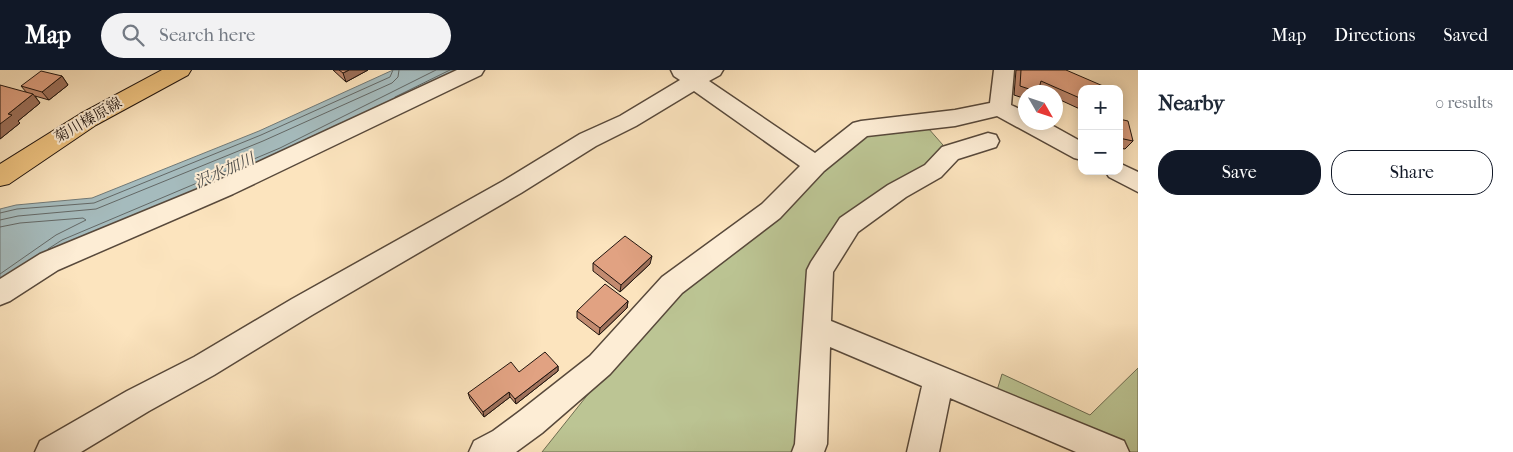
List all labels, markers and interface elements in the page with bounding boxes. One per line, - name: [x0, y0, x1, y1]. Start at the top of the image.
- search box: [101, 13, 451, 58]
- text: Map: [25, 21, 71, 49]
- icon: search: [119, 21, 147, 49]
- text: Search here: [159, 24, 255, 46]
- text: Map: [1272, 25, 1306, 46]
- text: Directions: [1334, 25, 1415, 46]
- text: Saved: [1443, 25, 1488, 46]
- north arrow: [1018, 85, 1063, 130]
- map controls: [1078, 85, 1123, 175]
- button: +: [1078, 85, 1123, 130]
- text: Nearby: [1158, 91, 1224, 115]
- street label: 菊川榛原線: [51, 93, 125, 147]
- text: 0 results: [1435, 93, 1493, 112]
- button: −: [1078, 130, 1123, 175]
- water label: 沢水加川: [191, 148, 259, 192]
- button: Save: [1158, 150, 1321, 195]
- button: Share: [1331, 150, 1493, 195]

